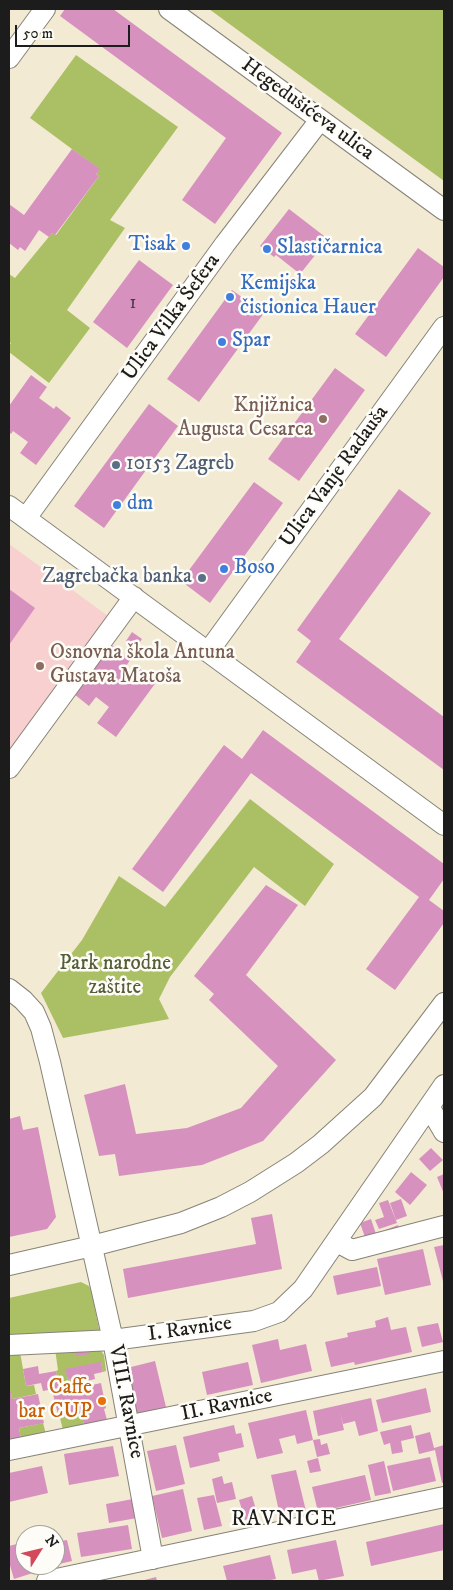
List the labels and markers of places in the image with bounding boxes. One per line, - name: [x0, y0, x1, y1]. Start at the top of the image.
- place label: Tisak: [128, 233, 176, 259]
- place label: Slastičarnica: [277, 236, 383, 262]
- marker: Tisak: [180, 240, 192, 252]
- marker: Slastičarnica: [261, 243, 273, 255]
- place label: Kemijska čistionica Hauer: [240, 272, 376, 322]
- marker: Kemijska čistionica Hauer: [224, 291, 236, 303]
- place label: Spar: [232, 329, 270, 355]
- marker: Spar: [216, 336, 228, 348]
- place label: Knjižnica Augusta Cesarca: [178, 394, 313, 444]
- marker: Knjižnica Augusta Cesarca: [317, 413, 329, 425]
- place label: 10153 Zagreb: [126, 452, 234, 478]
- marker: 10153 Zagreb: [110, 459, 122, 471]
- place label: dm: [127, 492, 153, 518]
- marker: dm: [111, 499, 123, 511]
- place label: Boso: [234, 556, 275, 582]
- marker: Boso: [218, 563, 230, 575]
- place label: Zagrebačka banka: [42, 565, 192, 591]
- marker: Zagrebačka banka: [196, 572, 208, 584]
- place label: Osnovna škola Antuna Gustava Matoša: [50, 641, 235, 691]
- marker: Osnovna škola Antuna Gustava Matoša: [34, 660, 46, 672]
- place label: Caffe bar CUP: [19, 1376, 92, 1426]
- marker: Caffe bar CUP: [96, 1395, 108, 1407]

